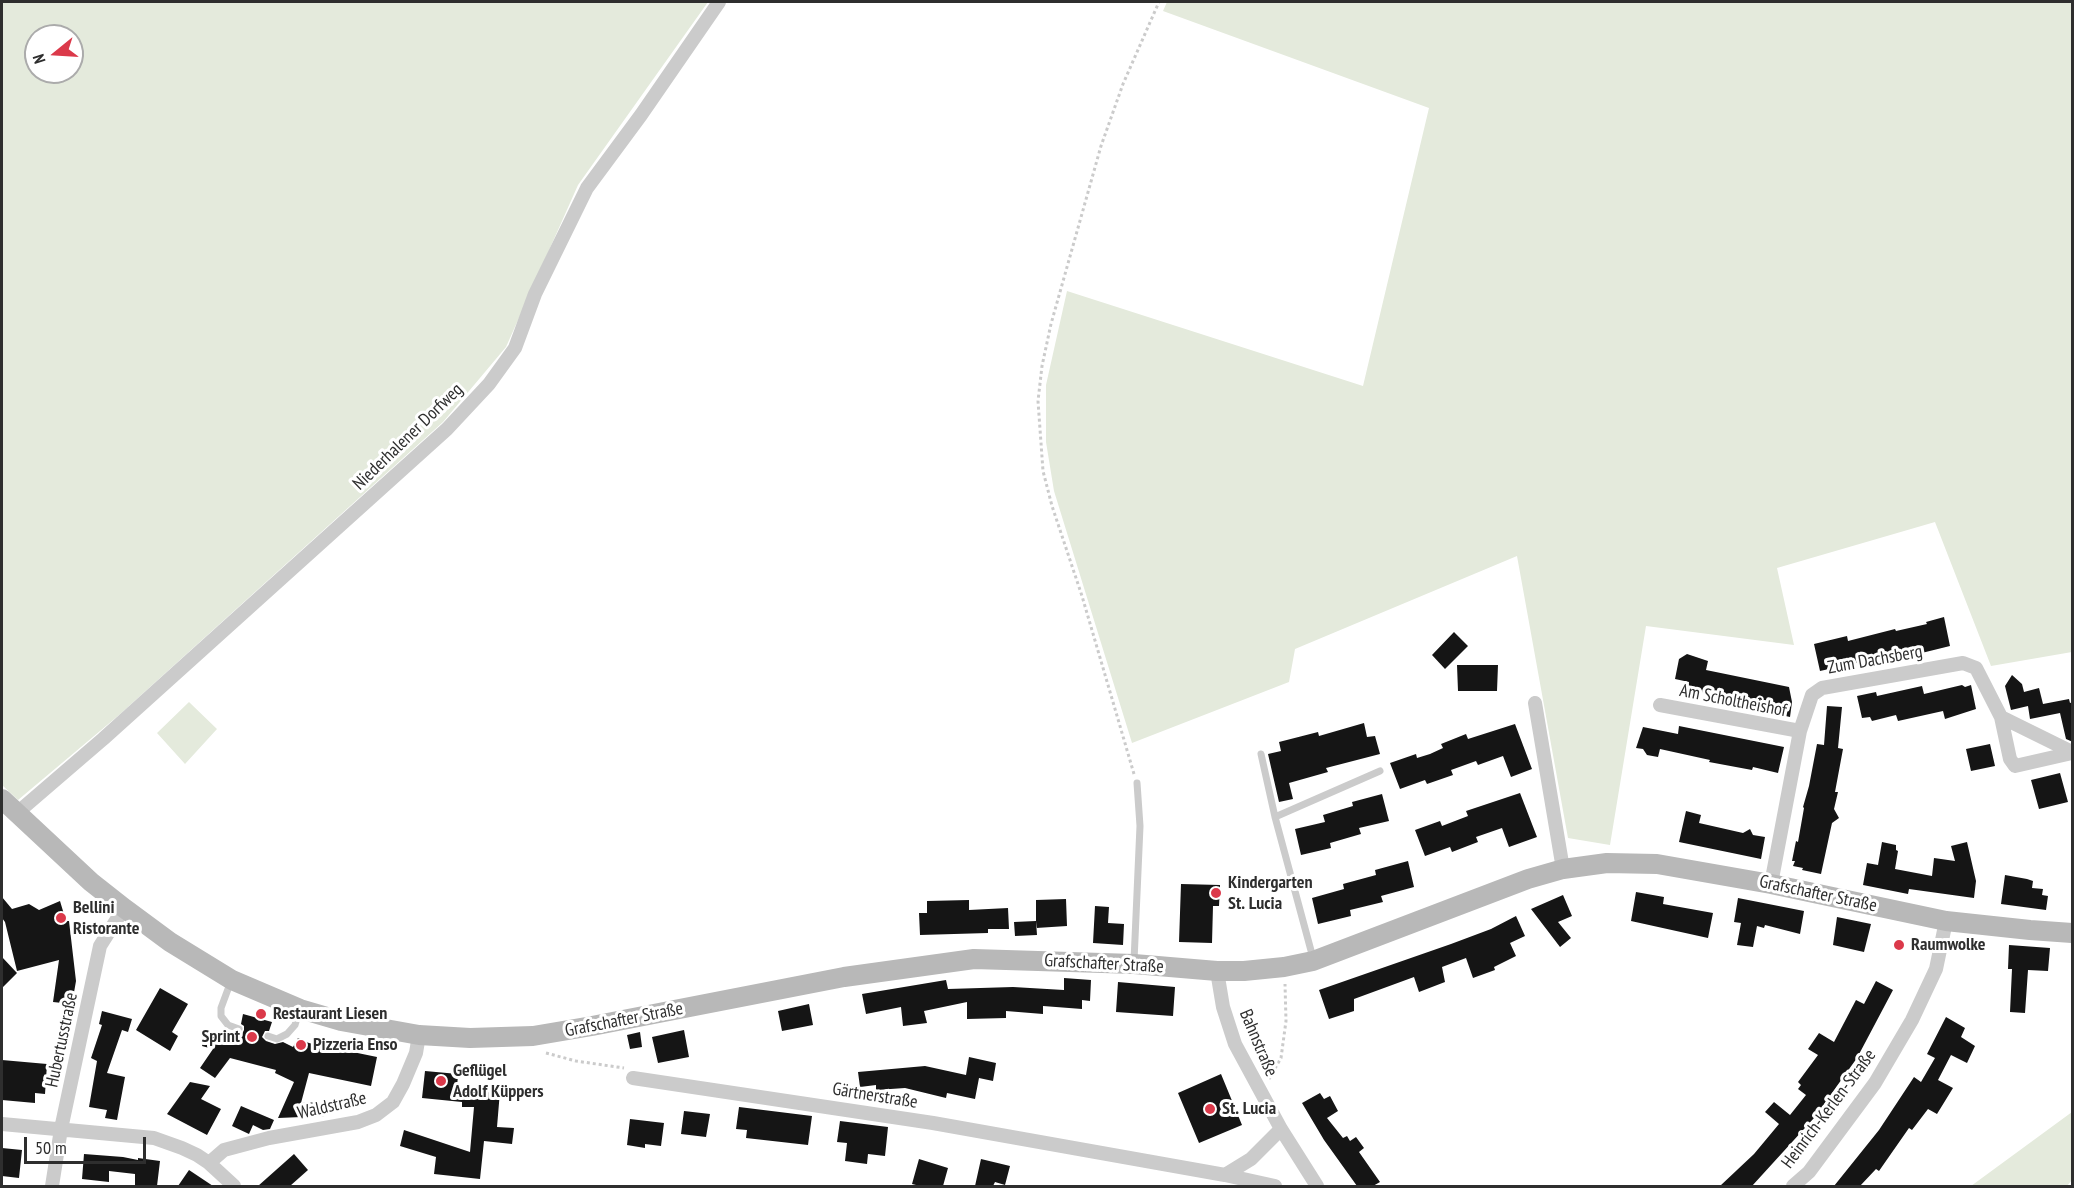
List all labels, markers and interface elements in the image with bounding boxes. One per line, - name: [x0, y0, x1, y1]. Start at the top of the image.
- north arrow: [24, 24, 84, 84]
- text: N: [28, 52, 50, 66]
- street label: Niederhalener Dorfweg: [349, 379, 467, 495]
- street label: Zum Dachsberg: [1826, 641, 1924, 679]
- street label: Am Scholtheishof: [1678, 680, 1788, 722]
- street label: Grafschafter Straße: [1757, 871, 1879, 917]
- place label: Kindergarten St. Lucia: [1228, 872, 1313, 914]
- marker: Kindergarten St. Lucia: [1209, 886, 1223, 900]
- place label: Bellini Ristorante: [73, 897, 139, 940]
- marker: Bellini Ristorante: [54, 911, 68, 925]
- place label: Raumwolke: [1911, 934, 1985, 956]
- marker: Raumwolke: [1892, 938, 1906, 952]
- street label: Grafschafter Straße: [1044, 950, 1164, 978]
- street label: Hubertusstraße: [41, 991, 83, 1089]
- street label: Grafschafter Straße: [563, 998, 685, 1042]
- place label: Restaurant Liesen: [273, 1003, 387, 1025]
- street label: Bahnstraße: [1234, 1006, 1282, 1080]
- marker: Restaurant Liesen: [254, 1007, 268, 1021]
- place label: Sprint: [201, 1026, 240, 1048]
- marker: Sprint: [245, 1030, 259, 1044]
- place label: Pizzeria Enso: [313, 1034, 398, 1056]
- marker: Pizzeria Enso: [294, 1038, 308, 1052]
- street label: Heinrich-Kerlen-Straße: [1777, 1045, 1881, 1173]
- place label: Geflügel Adolf Küppers: [453, 1060, 544, 1102]
- marker: Geflügel Adolf Küppers: [434, 1074, 448, 1088]
- street label: Gärtnerstraße: [831, 1079, 919, 1113]
- street label: Waldstraße: [295, 1088, 369, 1124]
- place label: St. Lucia: [1222, 1098, 1276, 1120]
- marker: St. Lucia: [1203, 1102, 1217, 1116]
- scale bar: [27, 1125, 148, 1163]
- text: 50 m: [35, 1136, 67, 1159]

